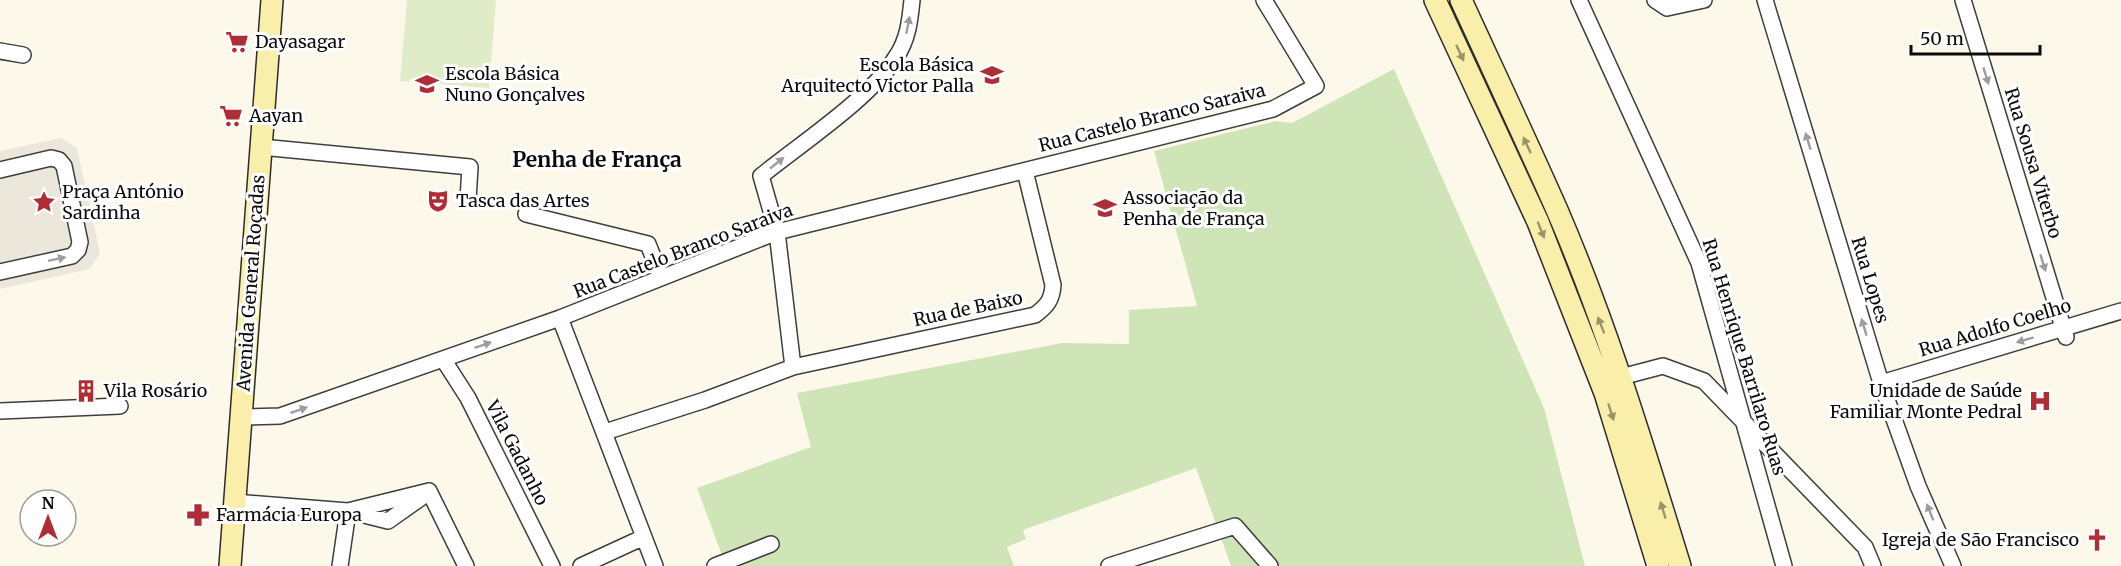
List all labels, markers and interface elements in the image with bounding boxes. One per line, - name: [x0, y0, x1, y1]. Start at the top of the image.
- one-way arrow: [904, 15, 913, 34]
- scale bar: [1911, 18, 2040, 56]
- text: 50 m: [1920, 27, 1964, 50]
- supermarket icon: Dayasagar: [224, 29, 250, 55]
- place label: Dayasagar: [255, 30, 345, 53]
- one-way arrow: [1456, 44, 1466, 62]
- place label: Escola Básica Arquitecto Victor Palla: [780, 53, 974, 97]
- place label: Escola Básica Nuno Gonçalves: [445, 62, 585, 106]
- school or university icon: Escola Básica Arquitecto Victor Palla: [979, 62, 1005, 88]
- one-way arrow: [1982, 67, 1991, 85]
- school or university icon: Escola Básica Nuno Gonçalves: [414, 71, 440, 97]
- street label: Rua Castelo Branco Saraiva: [1036, 78, 1268, 157]
- street label: Rua Sousa Viterbo: [2000, 85, 2067, 241]
- supermarket icon: Aayan: [218, 103, 244, 129]
- place label: Aayan: [248, 104, 303, 127]
- one-way arrow: [1803, 131, 1812, 149]
- one-way arrow: [1522, 136, 1531, 154]
- district label: Penha de França: [512, 146, 682, 173]
- one-way arrow: [769, 157, 784, 170]
- street label: Avenida General Roçadas: [231, 174, 270, 393]
- place label: Praça António Sardinha: [62, 180, 184, 224]
- place label: Associação da Penha de França: [1122, 186, 1265, 230]
- theatre icon: Tasca das Artes: [425, 188, 451, 214]
- place icon: Praça António Sardinha: [31, 189, 57, 215]
- place label: Tasca das Artes: [456, 189, 590, 212]
- school or university icon: Associação da Penha de França: [1092, 195, 1118, 221]
- street label: Rua Castelo Branco Saraiva: [570, 198, 796, 303]
- one-way arrow: [1536, 222, 1546, 240]
- street label: Rua Lopes: [1846, 234, 1895, 326]
- street label: Rua Henrique Barrilaro Ruas: [1697, 236, 1792, 478]
- one-way arrow: [48, 254, 67, 263]
- one-way arrow: [2039, 254, 2048, 272]
- street label: Rua de Baixo: [911, 286, 1025, 331]
- street label: Rua Adolfo Coelho: [1916, 293, 2074, 362]
- one-way arrow: [1596, 316, 1606, 334]
- one-way arrow: [1859, 318, 1868, 336]
- one-way arrow: [2016, 336, 2034, 345]
- one-way arrow: [474, 340, 492, 350]
- building icon: Vila Rosário: [73, 378, 99, 404]
- place label: Vila Rosário: [103, 379, 207, 402]
- place label: Unidade de Saúde Familiar Monte Pedral: [1830, 379, 2022, 423]
- hospital icon: Unidade de Saúde Familiar Monte Pedral: [2027, 388, 2053, 414]
- street label: Vila Gadanho: [481, 396, 554, 509]
- one-way arrow: [1607, 403, 1616, 421]
- one-way arrow: [290, 404, 308, 414]
- north arrow: [18, 488, 78, 548]
- text: N: [42, 493, 55, 513]
- one-way arrow: [1658, 501, 1667, 519]
- pharmacy icon: Farmácia Europa: [185, 502, 211, 528]
- place label: Farmácia Europa: [216, 503, 362, 526]
- one-way arrow: [1925, 503, 1935, 521]
- church icon: Igreja de São Francisco: [2084, 527, 2110, 553]
- place label: Igreja de São Francisco: [1882, 528, 2079, 551]

